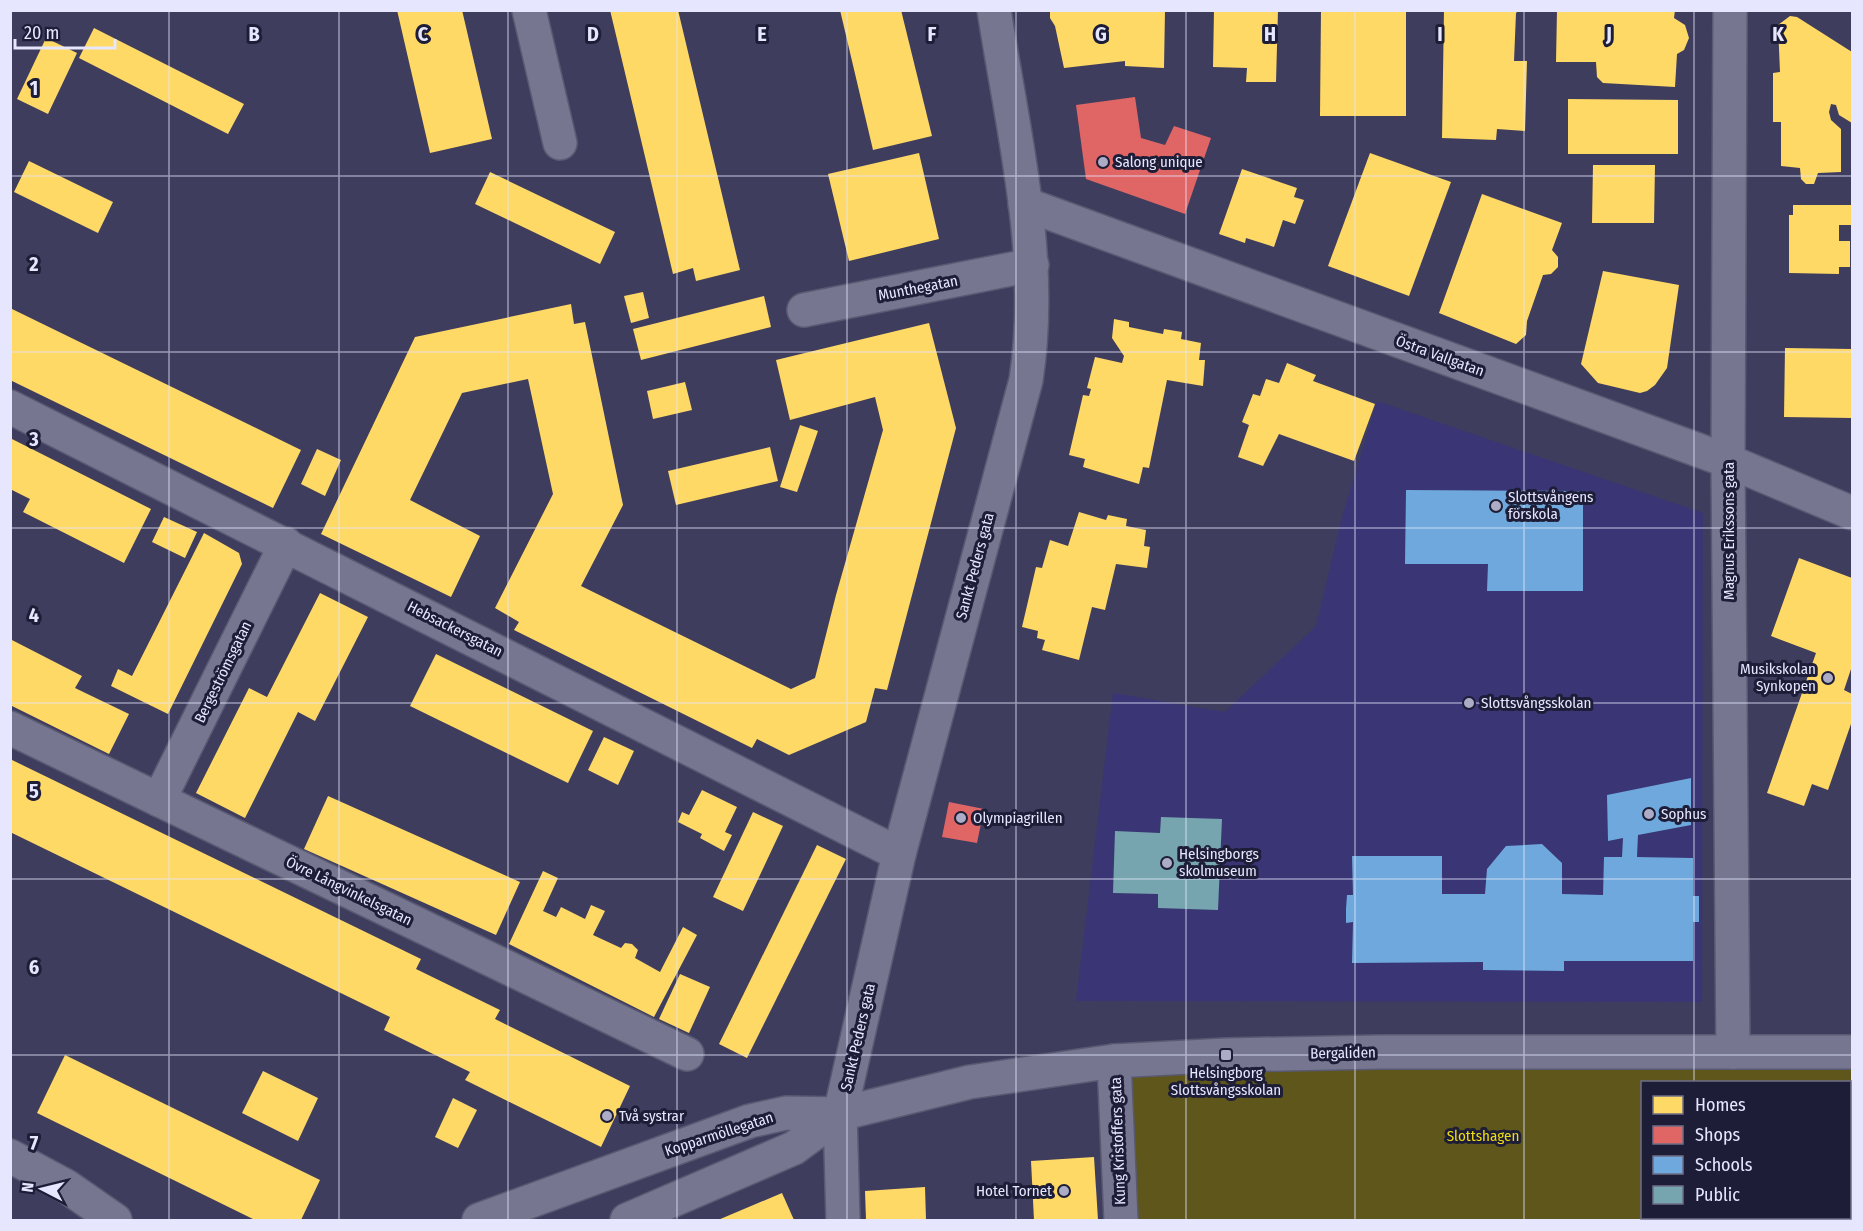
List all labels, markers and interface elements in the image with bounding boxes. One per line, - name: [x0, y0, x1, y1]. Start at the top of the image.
- scale bar: [15, 12, 116, 50]
- text: 20 m: [24, 22, 59, 44]
- text: B: [248, 22, 260, 46]
- text: C: [418, 22, 429, 46]
- text: D: [587, 22, 599, 46]
- text: E: [757, 22, 767, 46]
- text: F: [928, 22, 937, 46]
- text: G: [1095, 22, 1107, 46]
- text: H: [1264, 22, 1276, 46]
- text: I: [1437, 22, 1443, 46]
- text: J: [1605, 22, 1612, 46]
- text: K: [1772, 22, 1784, 46]
- text: 1: [30, 76, 38, 100]
- place label: Salong unique: [1115, 153, 1203, 171]
- marker: Salong unique: [1096, 155, 1110, 169]
- text: 2: [28, 252, 39, 276]
- street label: Munthegatan: [877, 271, 959, 305]
- street label: Östra Vallgatan: [1393, 332, 1487, 380]
- text: 3: [28, 427, 39, 451]
- street label: Magnus Erikssons gata: [1720, 462, 1738, 600]
- place label: Slottsvångens förskola: [1508, 488, 1593, 523]
- marker: Slottsvångens förskola: [1489, 499, 1503, 513]
- street label: Sankt Peders gata: [952, 511, 998, 621]
- street label: Hebsackersgatan: [404, 597, 506, 661]
- text: 4: [29, 603, 39, 627]
- street label: Bergeströmsgatan: [191, 618, 255, 726]
- place label: Musikskolan Synkopen: [1740, 660, 1816, 695]
- marker: Musikskolan Synkopen: [1821, 671, 1835, 685]
- place label: Slottsvångsskolan: [1481, 694, 1591, 712]
- marker: Slottsvångsskolan: [1462, 696, 1476, 710]
- text: 5: [29, 779, 39, 803]
- place label: Sophus: [1661, 805, 1706, 823]
- marker: Sophus: [1642, 807, 1656, 821]
- place label: Olympiagrillen: [973, 809, 1063, 827]
- marker: Olympiagrillen: [954, 811, 968, 825]
- place label: Helsingborgs skolmuseum: [1179, 845, 1259, 880]
- street label: Övre Långvinkelsgatan: [283, 853, 415, 929]
- marker: Helsingborgs skolmuseum: [1160, 856, 1174, 870]
- text: 6: [29, 955, 39, 979]
- street label: Sankt Peders gata: [837, 982, 879, 1092]
- street label: Bergaliden: [1310, 1043, 1376, 1063]
- marker: Helsingborg Slottsvångsskolan: [1219, 1048, 1233, 1062]
- place label: Helsingborg Slottsvångsskolan: [1171, 1064, 1281, 1099]
- street label: Kung Kristoffers gata: [1107, 1077, 1129, 1205]
- legend: [1641, 1081, 1851, 1219]
- text: Homes: [1695, 1094, 1746, 1116]
- place label: Två systrar: [619, 1107, 685, 1125]
- street label: Kopparmöllegatan: [663, 1108, 775, 1160]
- marker: Två systrar: [600, 1109, 614, 1123]
- text: Shops: [1695, 1124, 1740, 1146]
- park label: Slottshagen: [1447, 1127, 1519, 1145]
- text: 7: [30, 1131, 39, 1155]
- text: Schools: [1695, 1154, 1753, 1176]
- north arrow: [12, 1159, 72, 1219]
- text: N: [18, 1181, 38, 1193]
- place label: Hotel Tornet: [976, 1182, 1052, 1200]
- marker: Hotel Tornet: [1057, 1184, 1071, 1198]
- text: Public: [1695, 1184, 1740, 1206]

